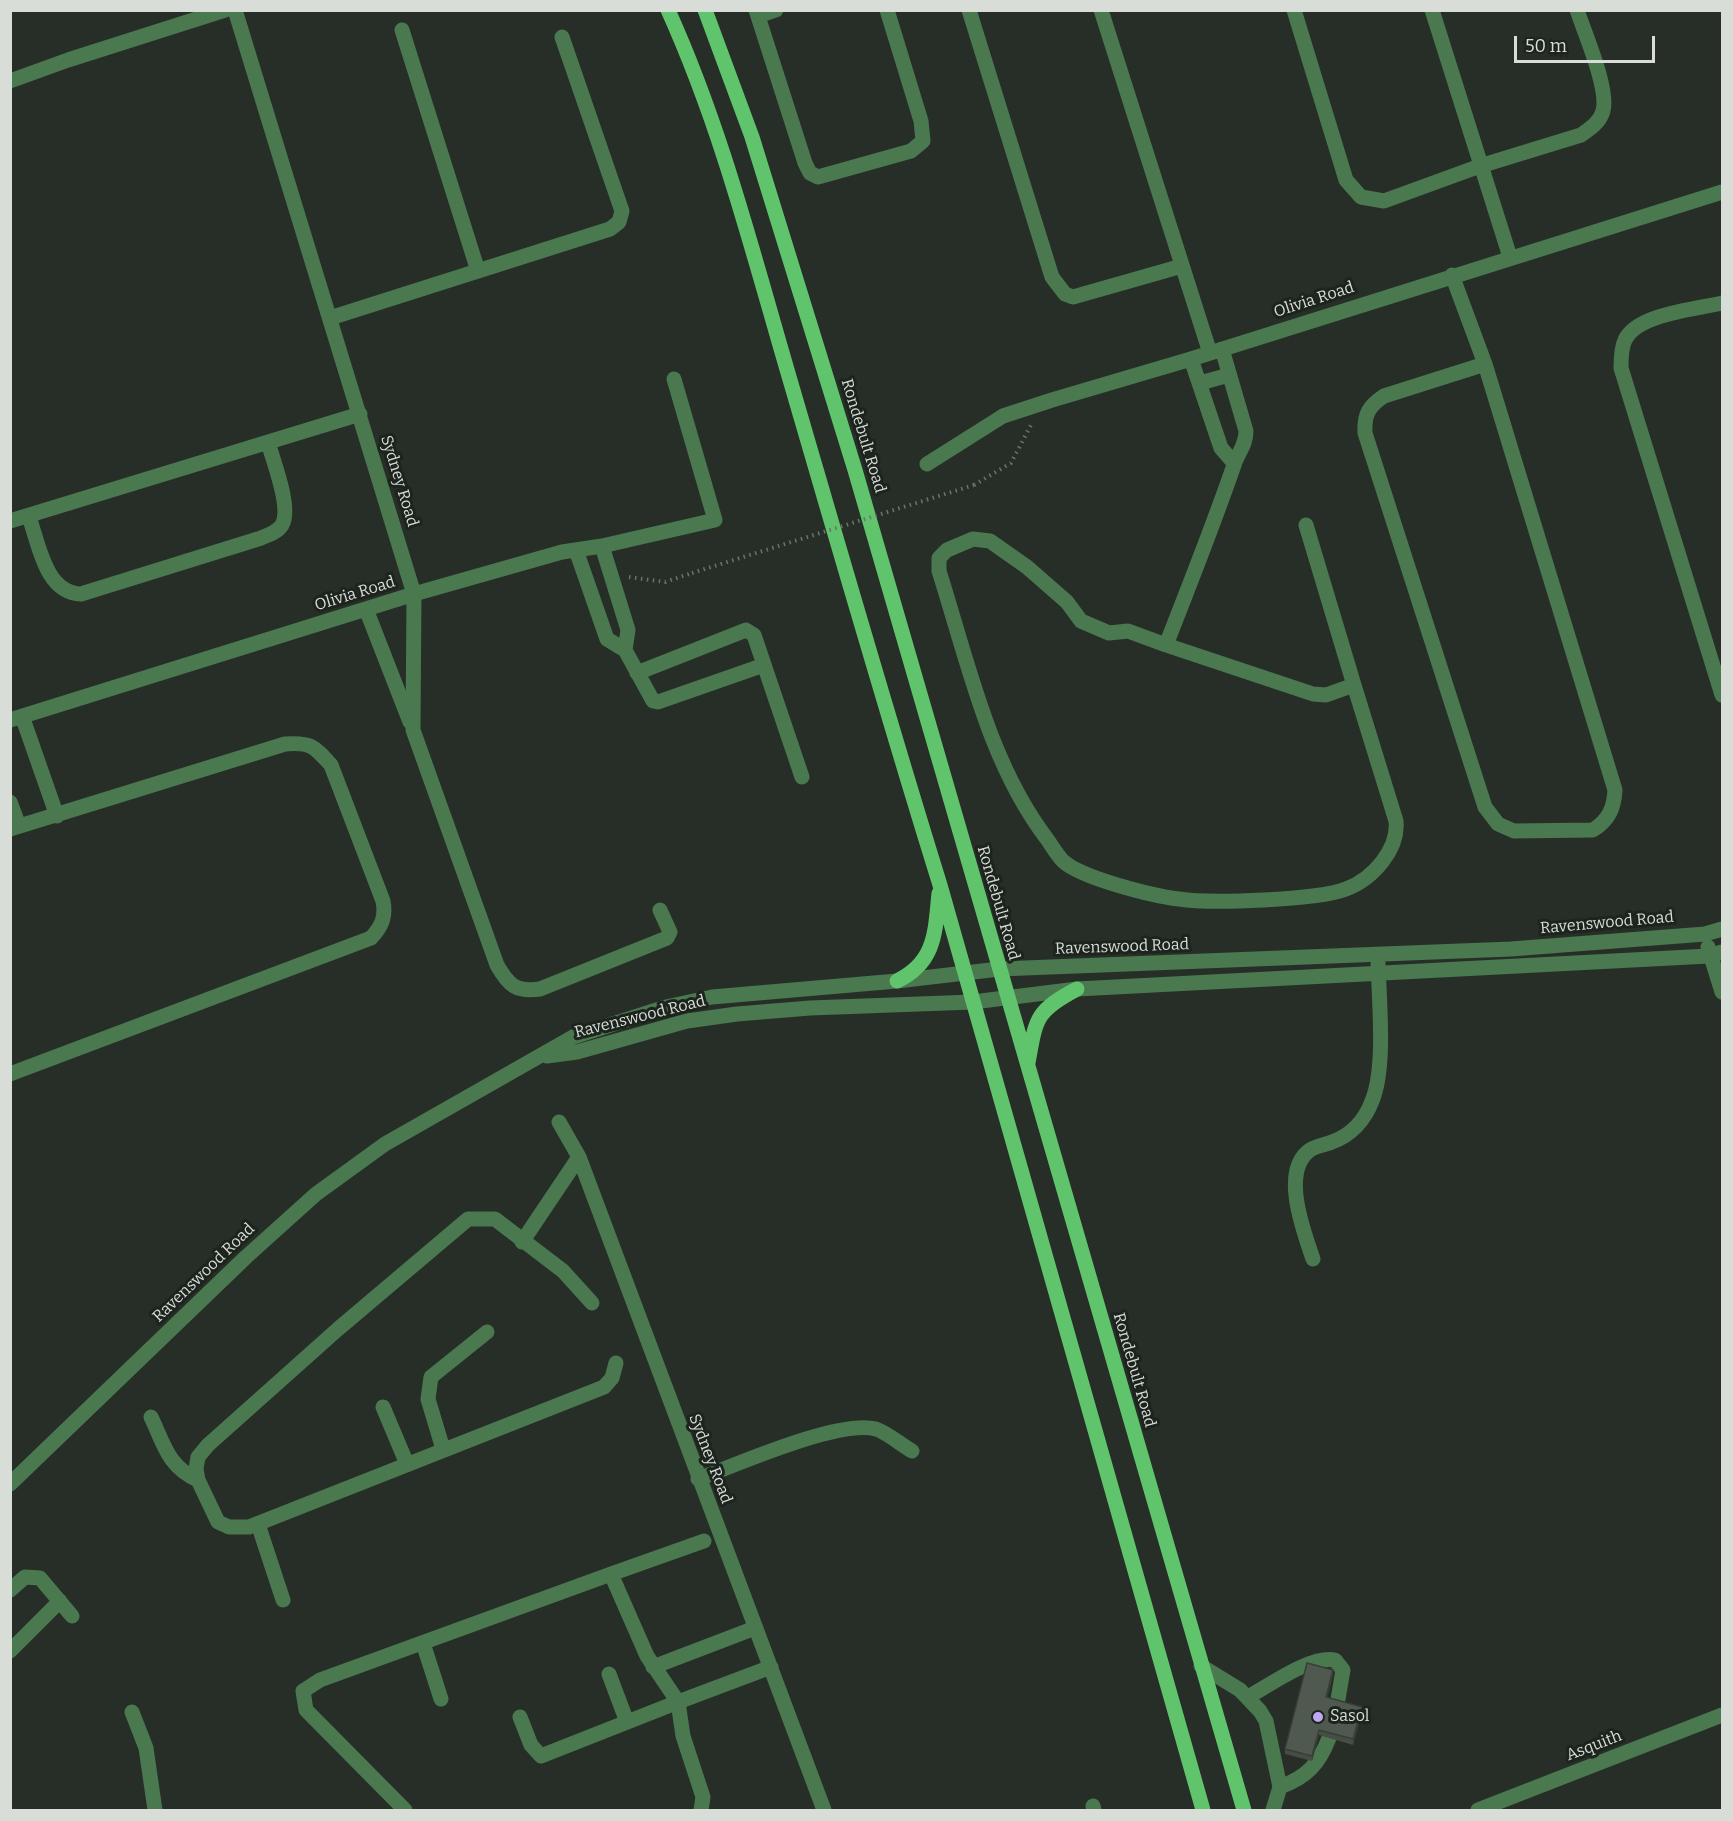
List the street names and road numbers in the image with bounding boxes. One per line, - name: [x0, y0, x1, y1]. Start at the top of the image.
- street label: Olivia Road: [1271, 278, 1357, 322]
- street label: Rondebult Road: [837, 377, 889, 495]
- street label: Sydney Road: [376, 433, 422, 529]
- street label: Olivia Road: [312, 573, 398, 615]
- street label: Rondebult Road: [972, 844, 1024, 962]
- street label: Ravenswood Road: [1539, 908, 1675, 938]
- street label: Ravenswood Road: [1055, 935, 1189, 959]
- street label: Ravenswood Road: [573, 991, 707, 1043]
- street label: Ravenswood Road: [149, 1219, 259, 1327]
- street label: Rondebult Road: [1108, 1311, 1160, 1429]
- street label: Sydney Road: [684, 1411, 736, 1507]
- street label: Asquith: [1563, 1727, 1625, 1765]

